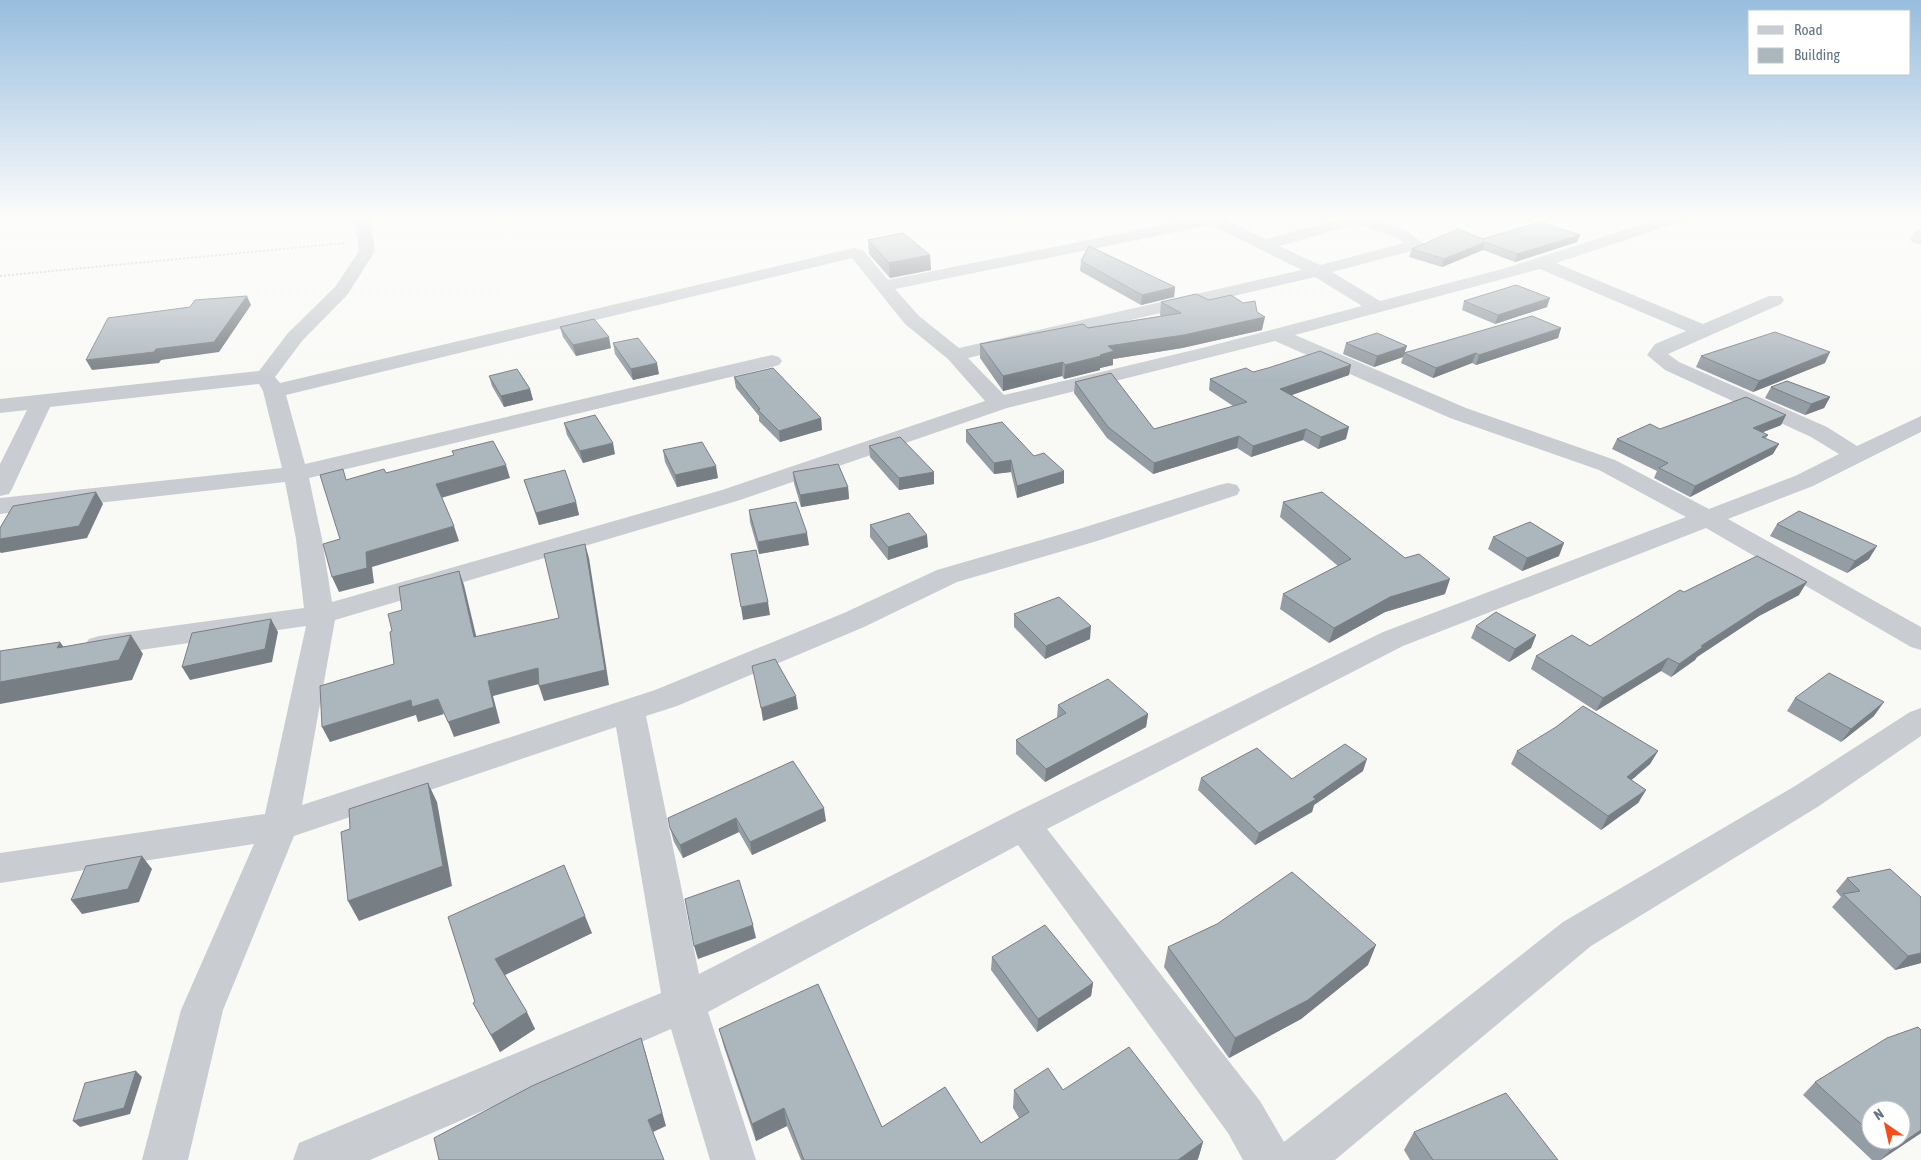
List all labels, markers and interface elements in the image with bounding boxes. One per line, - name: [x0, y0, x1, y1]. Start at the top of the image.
- legend: [1748, 10, 1911, 75]
- text: Road: [1794, 21, 1823, 38]
- text: Building: [1794, 46, 1840, 63]
- north arrow: [1861, 1100, 1911, 1150]
- text: N: [1871, 1105, 1887, 1123]

